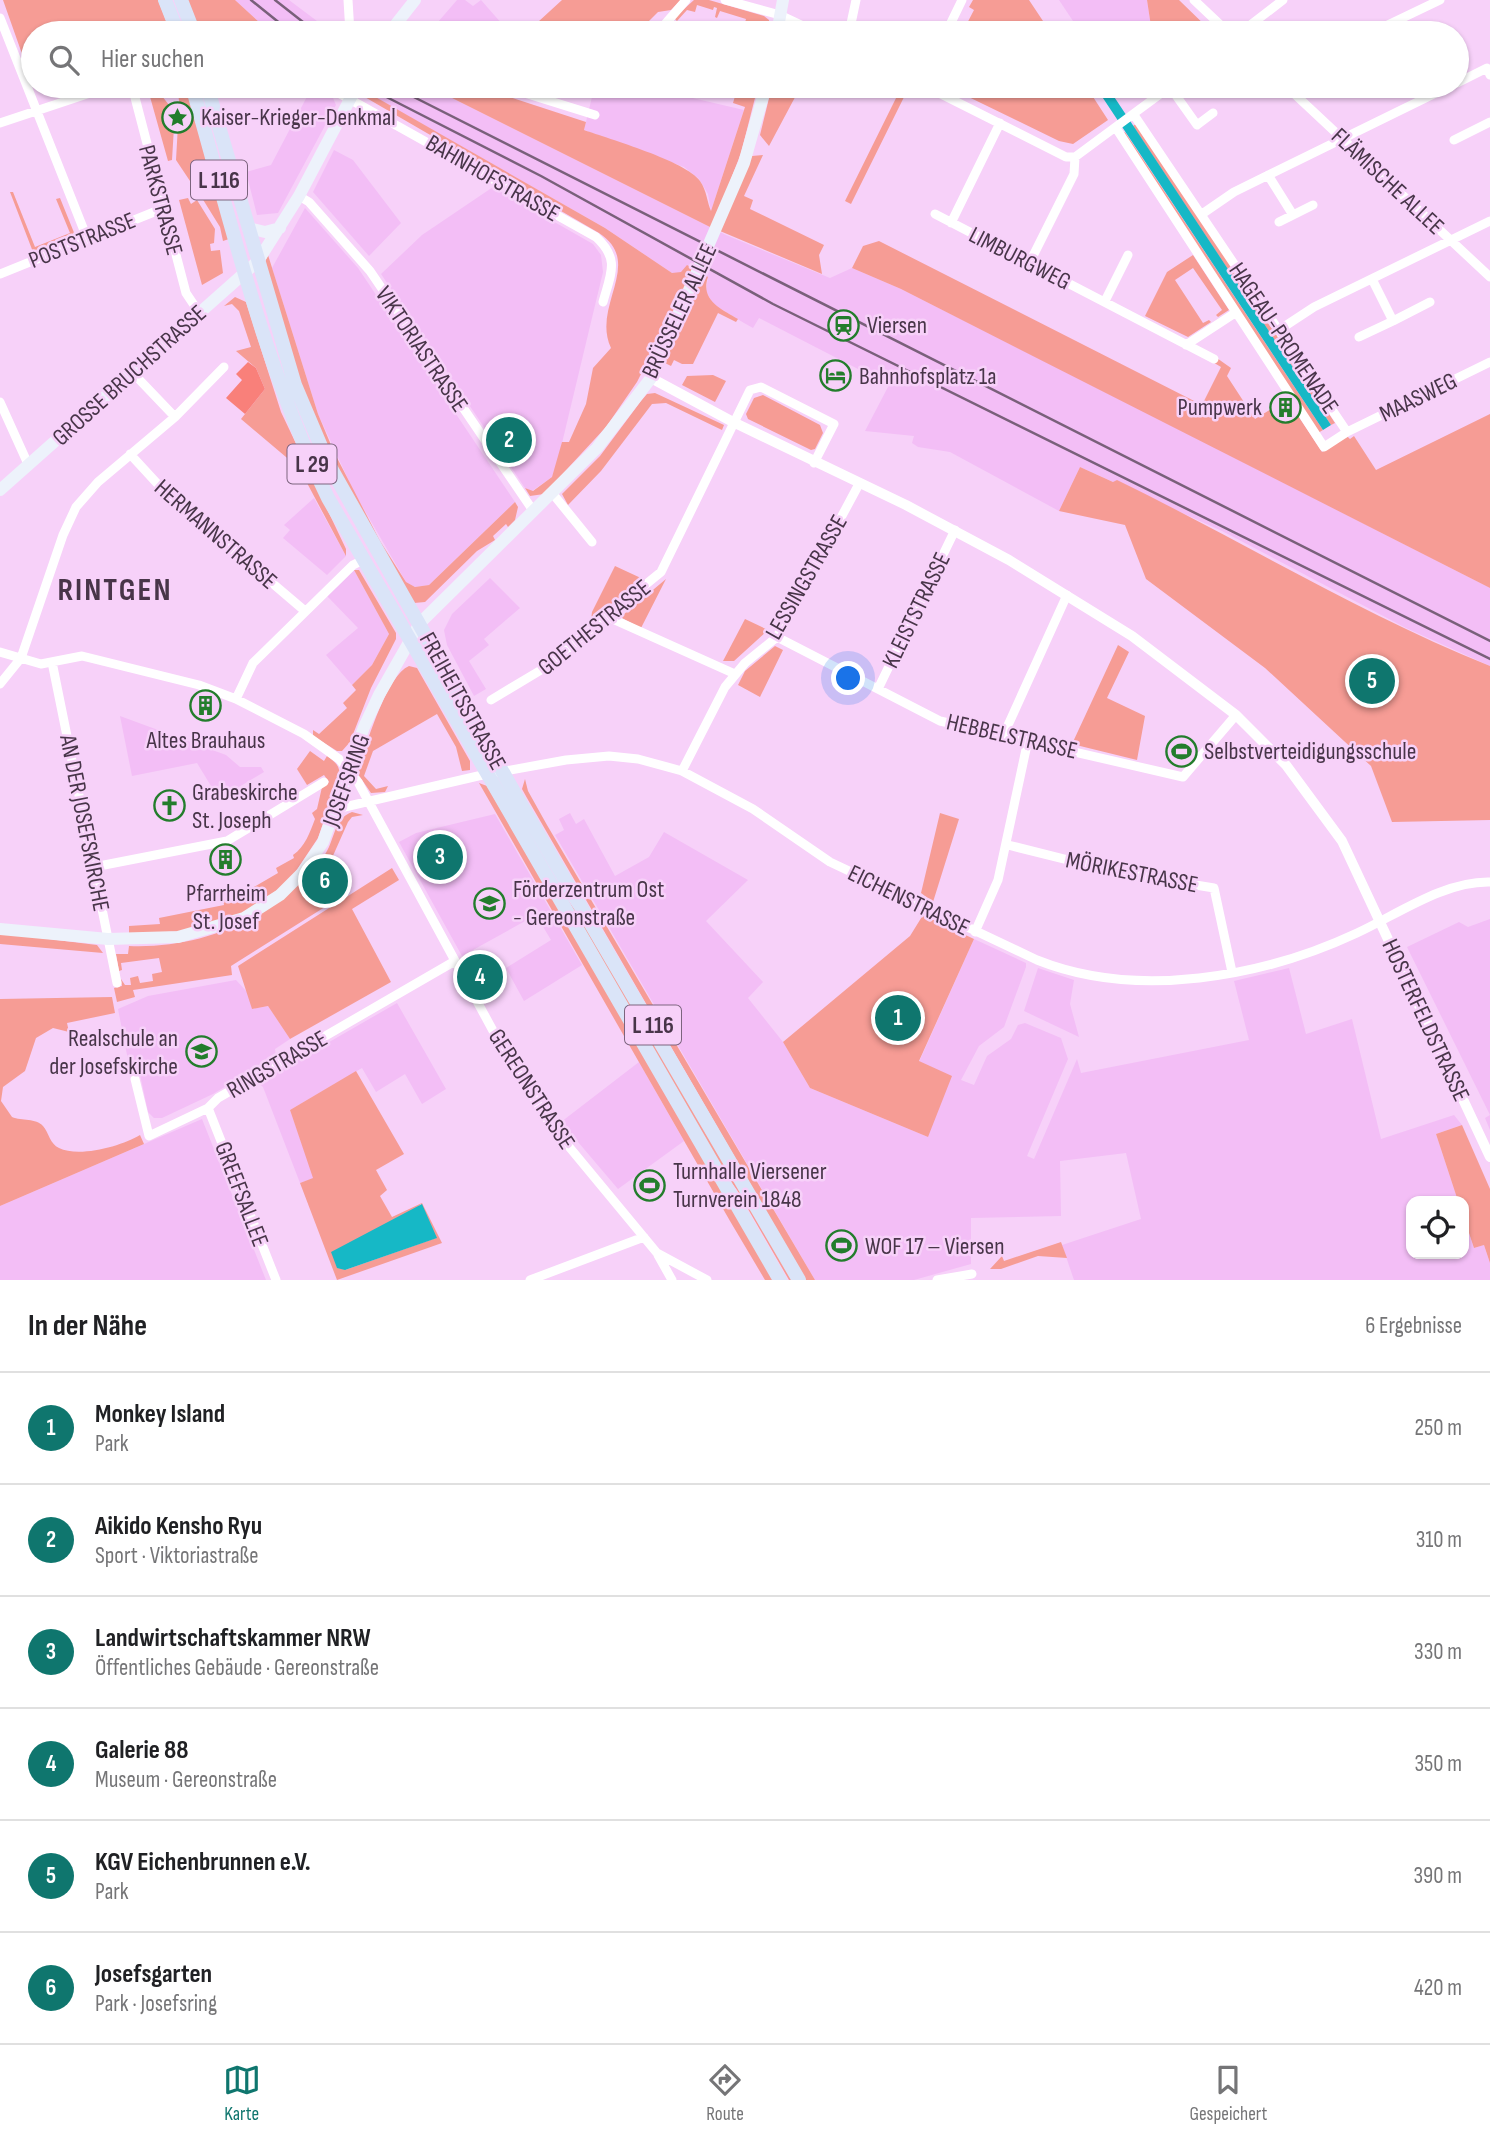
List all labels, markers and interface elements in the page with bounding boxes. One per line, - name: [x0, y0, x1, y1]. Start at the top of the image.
- search box: [21, 21, 1469, 98]
- icon: search: [45, 41, 83, 79]
- text: Hier suchen: [101, 44, 204, 75]
- place icon: Kaiser-Krieger-Denkmal: [161, 100, 195, 134]
- place label: Kaiser-Krieger-Denkmal: [201, 103, 396, 132]
- street label: FLÄMISCHE ALLEE: [1325, 122, 1450, 241]
- street label: BAHNHOFSTRASSE: [421, 129, 565, 228]
- street label: PARKSTRASSE: [132, 142, 189, 258]
- road number: L 116: [191, 160, 247, 200]
- street label: POSTSTRASSE: [25, 206, 140, 275]
- street label: LIMBURGWEG: [964, 220, 1076, 296]
- street label: BRÜSSELER ALLEE: [636, 239, 723, 383]
- street label: HAGEAU-PROMENADE: [1222, 257, 1345, 419]
- street label: VIKTORIASTRASSE: [369, 281, 474, 417]
- street label: GROSSE BRUCHSTRASSE: [46, 299, 212, 452]
- station icon: Viersen: [827, 308, 861, 342]
- place label: Viersen: [867, 311, 927, 340]
- hotel icon: Bahnhofsplatz 1a: [819, 359, 853, 393]
- place label: Bahnhofsplatz 1a: [859, 362, 997, 391]
- street label: MAASWEG: [1375, 366, 1462, 429]
- building icon: Pumpwerk: [1268, 390, 1302, 424]
- place label: Pumpwerk: [1178, 393, 1262, 422]
- pin: 2: [486, 414, 532, 466]
- road number: L 29: [288, 445, 336, 484]
- street label: HERMANNSTRASSE: [148, 473, 283, 596]
- street label: LESSINGSTRASSE: [759, 510, 854, 645]
- street label: KLEISTSTRASSE: [876, 548, 957, 673]
- district label: RINTGEN: [57, 571, 173, 610]
- street label: GOETHESTRASSE: [532, 573, 657, 682]
- street label: FREIHEITSSTRASSE: [413, 627, 512, 775]
- pin: 5: [1349, 655, 1395, 707]
- your location: [831, 661, 865, 695]
- building icon: Altes Brauhaus: [189, 689, 223, 723]
- street label: HEBBELSTRASSE: [944, 707, 1080, 766]
- place label: Altes Brauhaus: [146, 726, 265, 755]
- street label: JOSEFSRING: [316, 730, 377, 831]
- street label: AN DER JOSEFSKIRCHE: [53, 731, 116, 914]
- sports icon: Selbstverteidigungsschule: [1164, 734, 1198, 768]
- place label: Selbstverteidigungsschule: [1204, 737, 1416, 766]
- place label: Grabeskirche St. Joseph: [192, 778, 298, 835]
- church icon: Grabeskirche St. Joseph: [152, 789, 186, 823]
- pin: 3: [417, 831, 463, 883]
- building icon: Pfarrheim St. Josef: [209, 842, 243, 876]
- street label: MÖRIKESTRASSE: [1063, 845, 1200, 899]
- pin: 6: [302, 855, 348, 907]
- street label: EICHENSTRASSE: [843, 859, 974, 942]
- place label: Förderzentrum Ost - Gereonstraße: [513, 875, 664, 932]
- place label: Pfarrheim St. Josef: [186, 879, 266, 936]
- school or university icon: Förderzentrum Ost - Gereonstraße: [473, 886, 507, 920]
- street label: HOSTERFELDSTRASSE: [1375, 934, 1476, 1106]
- pin: 4: [457, 951, 503, 1003]
- pin: 1: [875, 992, 921, 1044]
- road number: L 116: [625, 1006, 681, 1044]
- place label: Realschule an der Josefskirche: [49, 1024, 178, 1081]
- street label: RINGSTRASSE: [222, 1024, 333, 1105]
- street label: GEREONSTRASSE: [482, 1024, 581, 1155]
- school or university icon: Realschule an der Josefskirche: [184, 1035, 218, 1069]
- street label: GREEFSALLEE: [208, 1138, 275, 1251]
- place label: Turnhalle Viersener Turnverein 1848: [673, 1157, 827, 1214]
- sports icon: Turnhalle Viersener Turnverein 1848: [633, 1168, 667, 1202]
- map controls: [1406, 1196, 1469, 1259]
- button: locate: [1406, 1196, 1469, 1259]
- sports icon: WOF 17 – Viersen: [825, 1229, 859, 1263]
- place label: WOF 17 – Viersen: [865, 1232, 1005, 1261]
- text: In der Nähe: [28, 1308, 147, 1344]
- text: 6 Ergebnisse: [1365, 1312, 1462, 1340]
- text: Monkey Island: [95, 1399, 225, 1430]
- text: 1: [46, 1414, 56, 1442]
- text: 250 m: [1415, 1414, 1462, 1442]
- text: Park: [95, 1430, 129, 1458]
- text: Aikido Kensho Ryu: [95, 1511, 262, 1542]
- text: 2: [46, 1526, 56, 1554]
- text: 310 m: [1416, 1526, 1462, 1554]
- text: Sport · Viktoriastraße: [95, 1542, 259, 1570]
- text: Landwirtschaftskammer NRW: [95, 1623, 371, 1654]
- text: 3: [46, 1638, 56, 1666]
- text: 330 m: [1414, 1638, 1462, 1666]
- text: Öffentliches Gebäude · Gereonstraße: [95, 1654, 379, 1682]
- text: Galerie 88: [95, 1735, 189, 1766]
- text: 4: [46, 1750, 56, 1778]
- text: 350 m: [1414, 1750, 1462, 1778]
- text: Museum · Gereonstraße: [95, 1766, 277, 1794]
- text: KGV Eichenbrunnen e.V.: [95, 1847, 311, 1878]
- text: 5: [46, 1862, 56, 1890]
- text: 390 m: [1413, 1862, 1462, 1890]
- text: Park: [95, 1878, 129, 1906]
- text: Josefsgarten: [95, 1959, 212, 1990]
- text: 6: [46, 1974, 56, 2002]
- text: 420 m: [1414, 1974, 1462, 2002]
- text: Park · Josefsring: [95, 1990, 217, 2018]
- tab: Karte: [223, 2061, 261, 2126]
- tab: Route: [706, 2061, 744, 2126]
- tab: Gespeichert: [1189, 2061, 1267, 2126]

